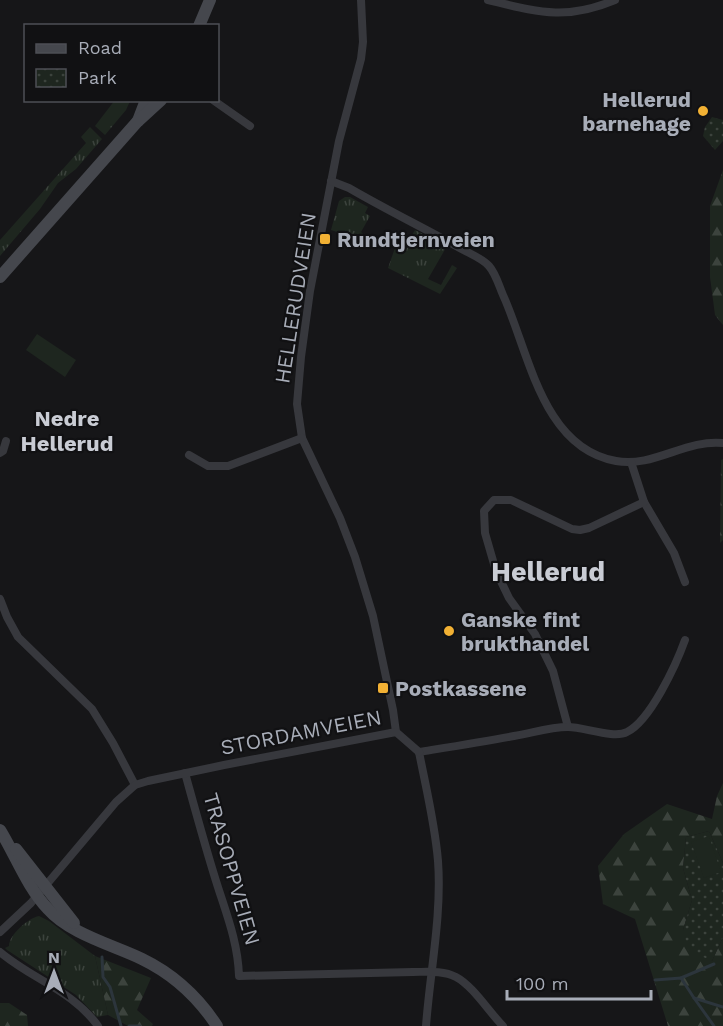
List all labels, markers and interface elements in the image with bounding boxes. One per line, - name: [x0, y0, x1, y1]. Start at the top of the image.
- legend: [24, 24, 219, 102]
- text: Road: [78, 37, 122, 58]
- text: Park: [78, 67, 117, 88]
- place label: Hellerud barnehage: [582, 87, 691, 136]
- marker: Hellerud barnehage: [696, 104, 710, 118]
- street label: HELLERUDVEIEN: [269, 211, 321, 385]
- place label: Rundtjernveien: [337, 227, 495, 252]
- marker: Rundtjernveien: [318, 232, 332, 246]
- district label: Nedre Hellerud: [21, 406, 114, 456]
- district label: Hellerud: [491, 556, 605, 588]
- place label: Ganske fint brukthandel: [461, 607, 589, 656]
- marker: Ganske fint brukthandel: [442, 624, 456, 638]
- place label: Postkassene: [395, 676, 527, 701]
- marker: Postkassene: [376, 681, 390, 695]
- street label: STORDAMVEIEN: [218, 704, 384, 760]
- street label: TRASOPPVEIEN: [198, 790, 266, 948]
- north arrow: [24, 942, 84, 1002]
- text: N: [48, 948, 60, 967]
- scale bar: [507, 963, 651, 1001]
- text: 100 m: [516, 973, 569, 994]

